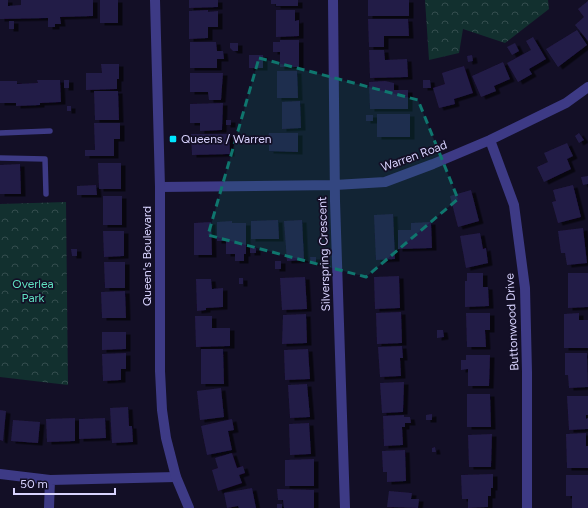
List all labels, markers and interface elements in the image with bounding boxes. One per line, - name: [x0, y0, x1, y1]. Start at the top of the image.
- place label: Queens / Warren: [181, 132, 272, 146]
- marker: Queens / Warren: [168, 134, 178, 144]
- street label: Warren Road: [379, 138, 449, 174]
- street label: Silverspring Crescent: [315, 196, 333, 312]
- street label: Queen's Boulevard: [140, 206, 154, 306]
- street label: Buttonwood Drive: [502, 272, 522, 371]
- park label: Overlea Park: [12, 277, 54, 305]
- scale bar: [14, 470, 115, 496]
- text: 50 m: [20, 477, 48, 491]

